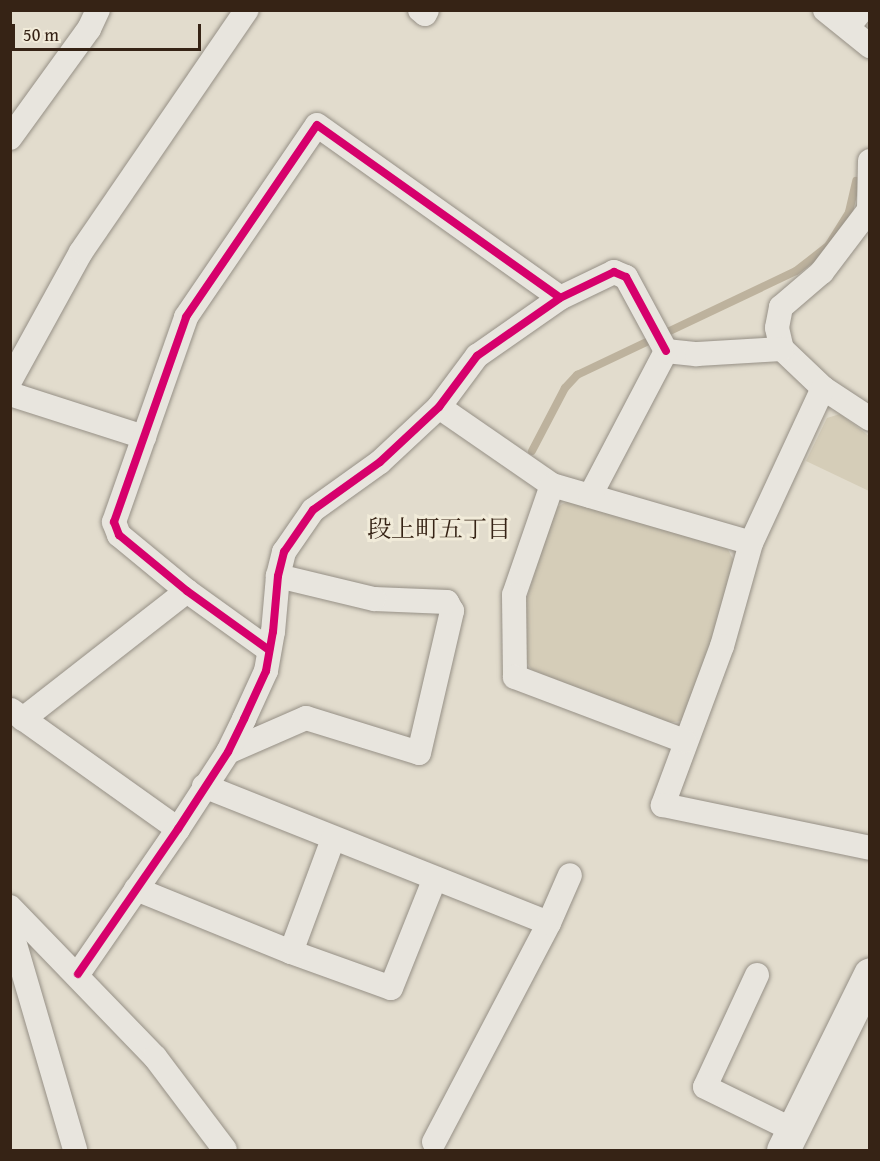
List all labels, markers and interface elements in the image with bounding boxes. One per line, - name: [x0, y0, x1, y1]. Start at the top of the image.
- scale bar: [15, 12, 204, 50]
- text: 50 m: [23, 21, 59, 48]
- district label: 段上町五丁目: [367, 515, 511, 543]

